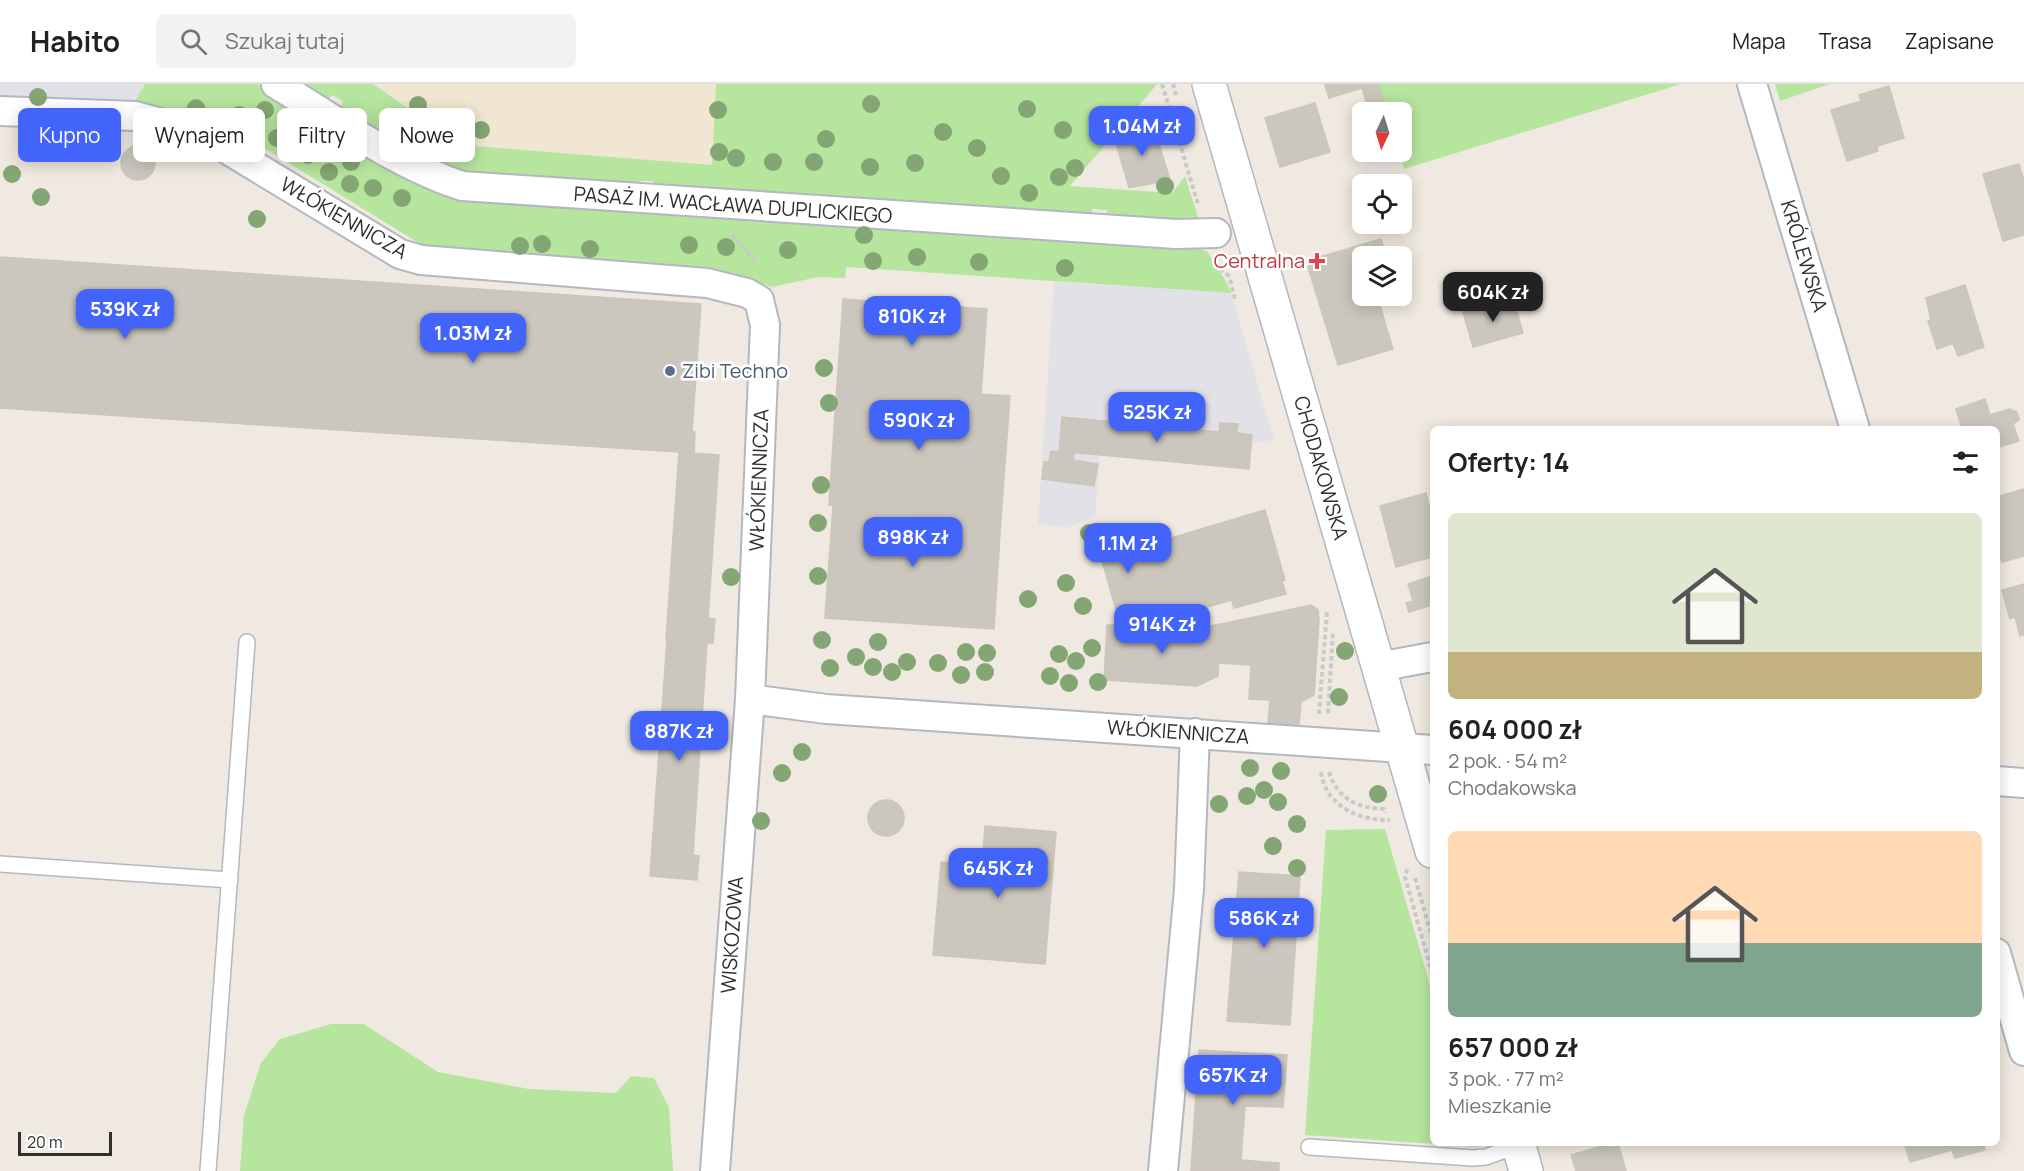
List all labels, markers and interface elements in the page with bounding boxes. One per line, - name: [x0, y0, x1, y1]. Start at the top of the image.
- search box: [156, 14, 576, 68]
- text: Habito: [30, 22, 120, 60]
- icon: search: [177, 25, 210, 58]
- text: Szukaj tutaj: [225, 26, 345, 56]
- text: Mapa: [1732, 27, 1786, 55]
- text: Trasa: [1819, 27, 1872, 55]
- text: Zapisane: [1905, 27, 1994, 55]
- north arrow: [1352, 102, 1412, 162]
- map controls: [1352, 102, 1412, 306]
- pin: 1.04M zł: [1080, 106, 1204, 157]
- chip: Kupno: [18, 108, 121, 162]
- chip: Wynajem: [133, 108, 265, 162]
- chip: Filtry: [277, 108, 367, 162]
- chip: Nowe: [379, 108, 475, 162]
- text: 1.04M zł: [1103, 112, 1181, 139]
- street label: WŁÓKIENNICZA: [276, 170, 413, 265]
- button: locate: [1352, 174, 1412, 234]
- street label: PASAŻ IM. WACŁAWA DUPLICKIEGO: [573, 180, 893, 229]
- street label: KRÓLEWSKA: [1775, 197, 1834, 315]
- button: layers: [1352, 246, 1412, 306]
- place label: Centralna: [1214, 247, 1305, 274]
- marker: Centralna: [1310, 254, 1324, 268]
- pin: 604K zł: [1438, 272, 1548, 323]
- text: 604K zł: [1457, 278, 1529, 305]
- pin: 539K zł: [70, 289, 180, 340]
- text: 539K zł: [90, 295, 160, 322]
- pin: 810K zł: [857, 296, 967, 347]
- text: 810K zł: [878, 302, 946, 329]
- pin: 1.03M zł: [411, 313, 535, 364]
- text: 1.03M zł: [434, 319, 512, 346]
- place label: Zibi Techno: [682, 357, 788, 384]
- marker: Zibi Techno: [663, 364, 677, 378]
- pin: 525K zł: [1102, 392, 1212, 443]
- street label: CHODAKOWSKA: [1288, 393, 1355, 543]
- text: 525K zł: [1122, 398, 1192, 425]
- pin: 590K zł: [864, 400, 974, 451]
- text: 590K zł: [883, 406, 955, 433]
- street label: WŁÓKIENNICZA: [743, 408, 774, 552]
- text: Oferty: 14: [1448, 444, 1570, 480]
- icon: filters: [1949, 446, 1982, 479]
- pin: 898K zł: [858, 517, 968, 568]
- text: 898K zł: [877, 523, 949, 550]
- pin: 1.1M zł: [1073, 523, 1183, 574]
- text: 1.1M zł: [1098, 529, 1158, 556]
- icon: home: [1661, 552, 1769, 660]
- pin: 914K zł: [1107, 604, 1217, 655]
- text: 914K zł: [1128, 610, 1196, 637]
- pin: 887K zł: [624, 711, 734, 762]
- text: 604 000 zł: [1448, 711, 1582, 747]
- street label: WŁÓKIENNICZA: [1106, 713, 1250, 750]
- text: 887K zł: [644, 717, 714, 744]
- text: 2 pok. · 54 m²: [1448, 747, 1567, 774]
- text: Chodakowska: [1448, 774, 1577, 801]
- pin: 645K zł: [943, 848, 1053, 899]
- text: 645K zł: [963, 854, 1033, 881]
- icon: home: [1661, 870, 1769, 978]
- street label: WISKOZOWA: [714, 875, 749, 995]
- pin: 586K zł: [1209, 898, 1319, 949]
- text: 586K zł: [1229, 904, 1299, 931]
- text: 657 000 zł: [1448, 1029, 1578, 1065]
- pin: 657K zł: [1178, 1055, 1288, 1106]
- text: 657K zł: [1198, 1061, 1268, 1088]
- text: 3 pok. · 77 m²: [1448, 1065, 1564, 1092]
- text: Mieszkanie: [1448, 1092, 1552, 1119]
- scale bar: [18, 1129, 112, 1156]
- text: 20 m: [27, 1131, 63, 1153]

